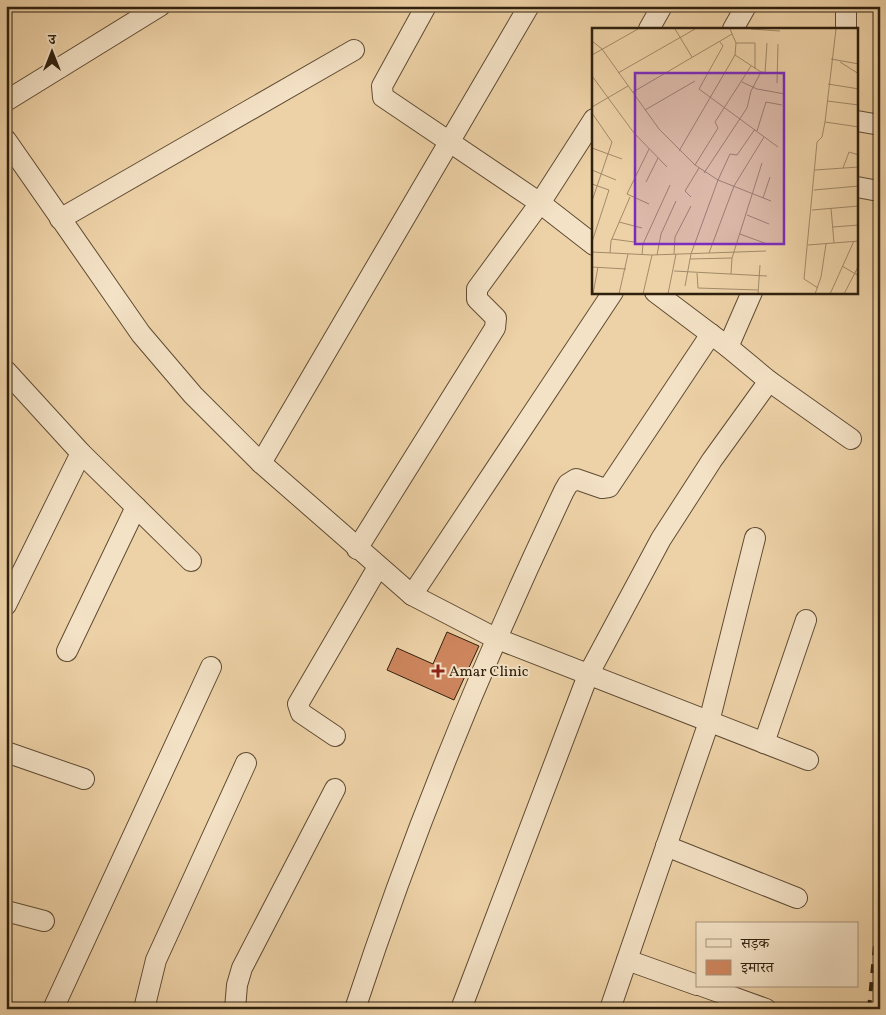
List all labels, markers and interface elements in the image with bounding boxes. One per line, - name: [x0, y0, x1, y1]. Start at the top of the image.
- north arrow: [28, 28, 78, 78]
- inset map: [592, 28, 858, 294]
- text: उ: [47, 31, 56, 50]
- place label: Amar Clinic: [449, 662, 529, 683]
- marker: Amar Clinic: [431, 664, 445, 678]
- legend: [696, 922, 858, 988]
- text: सड़क: [740, 934, 770, 955]
- text: इमारत: [740, 958, 775, 979]

